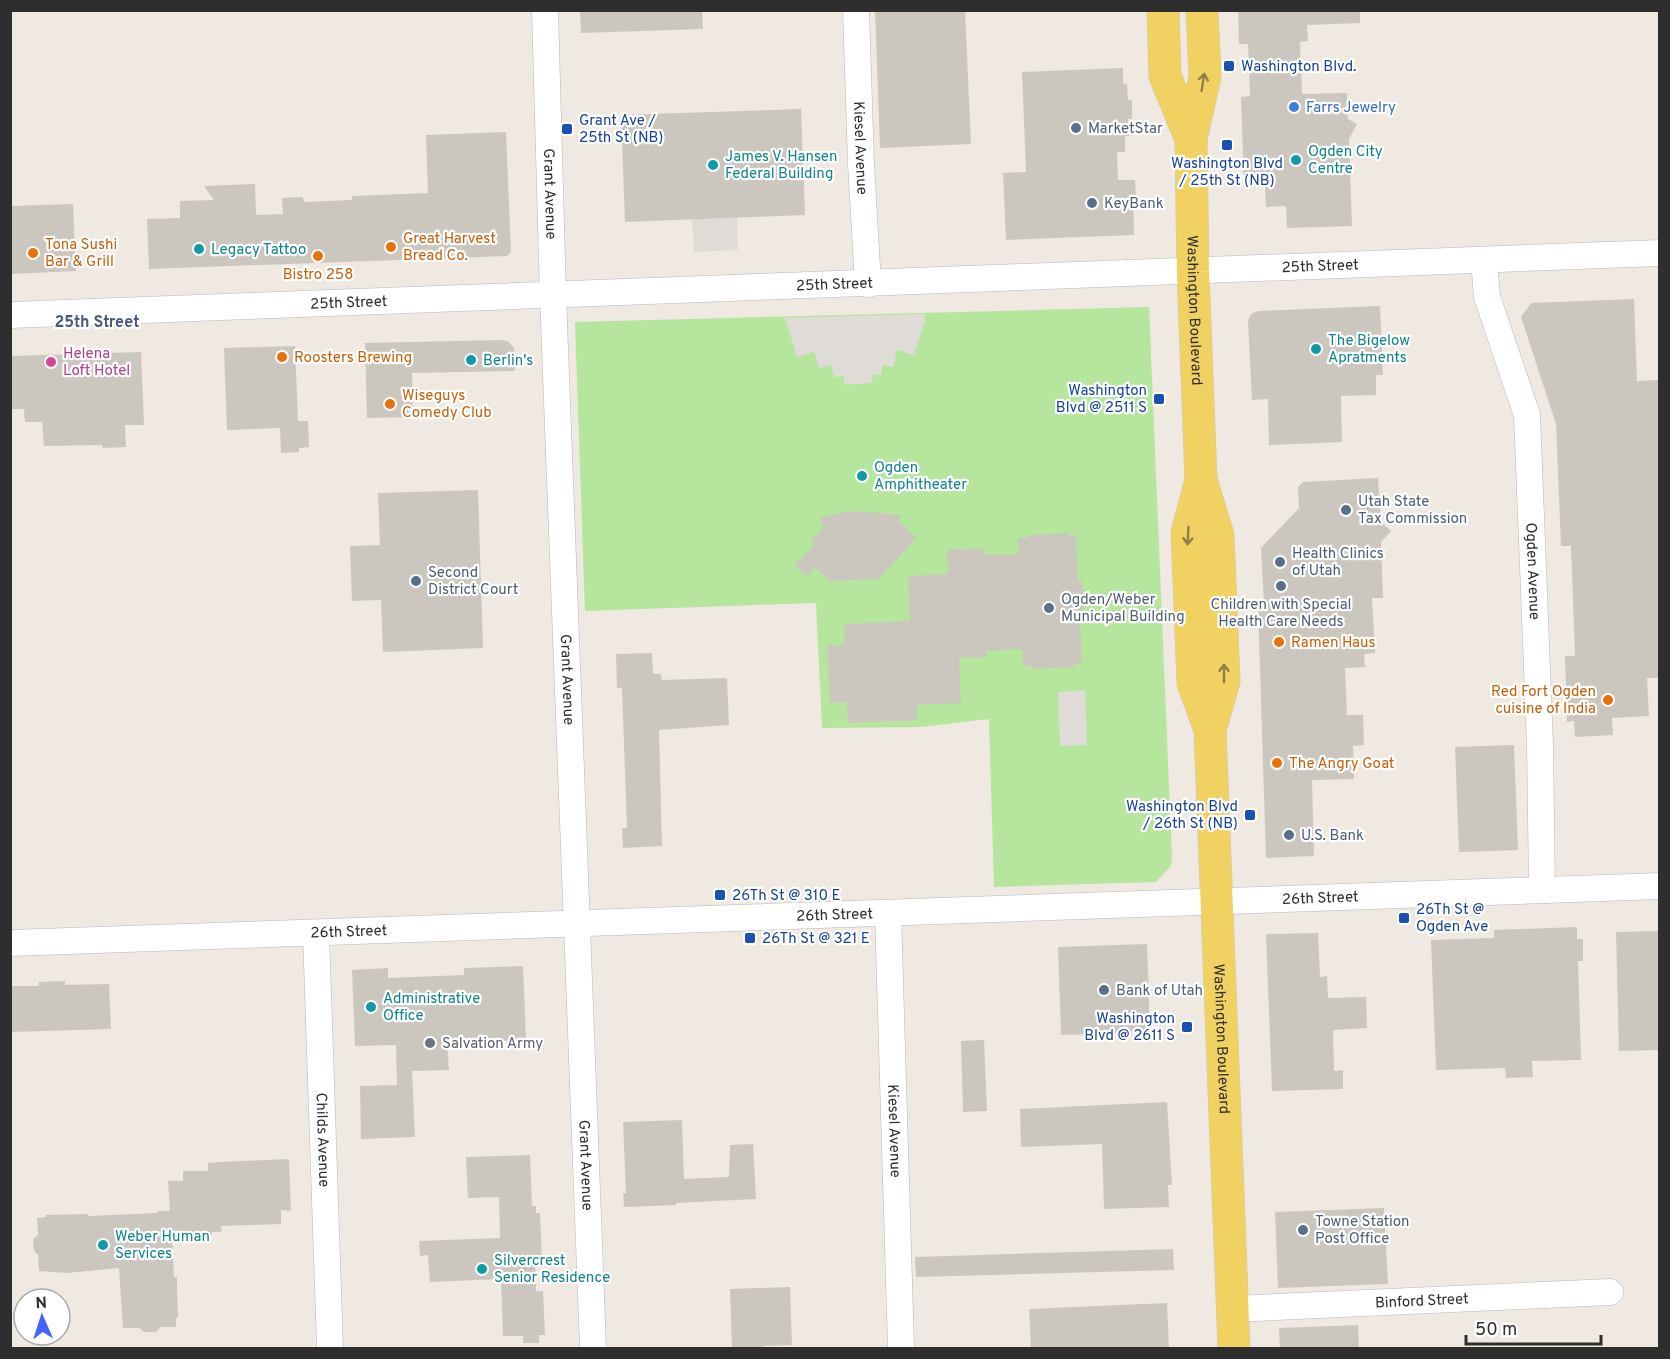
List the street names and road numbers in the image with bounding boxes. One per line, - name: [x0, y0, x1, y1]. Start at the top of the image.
- street label: Kiesel Avenue: [848, 101, 871, 195]
- street label: Grant Avenue: [538, 148, 559, 240]
- street label: Washington Boulevard: [1181, 235, 1205, 386]
- street label: 25th Street: [1281, 256, 1359, 278]
- street label: 25th Street: [796, 275, 873, 296]
- street label: 25th Street: [310, 293, 388, 315]
- street label: Ogden Avenue: [1520, 522, 1543, 620]
- street label: Grant Avenue: [555, 634, 577, 725]
- street label: 26th Street: [1282, 888, 1359, 910]
- street label: 26th Street: [796, 905, 873, 927]
- street label: 26th Street: [310, 922, 388, 944]
- street label: Washington Boulevard: [1208, 963, 1233, 1114]
- street label: Kiesel Avenue: [882, 1084, 904, 1178]
- street label: Childs Avenue: [310, 1092, 333, 1187]
- street label: Grant Avenue: [573, 1119, 596, 1211]
- street label: Binford Street: [1375, 1290, 1469, 1314]

